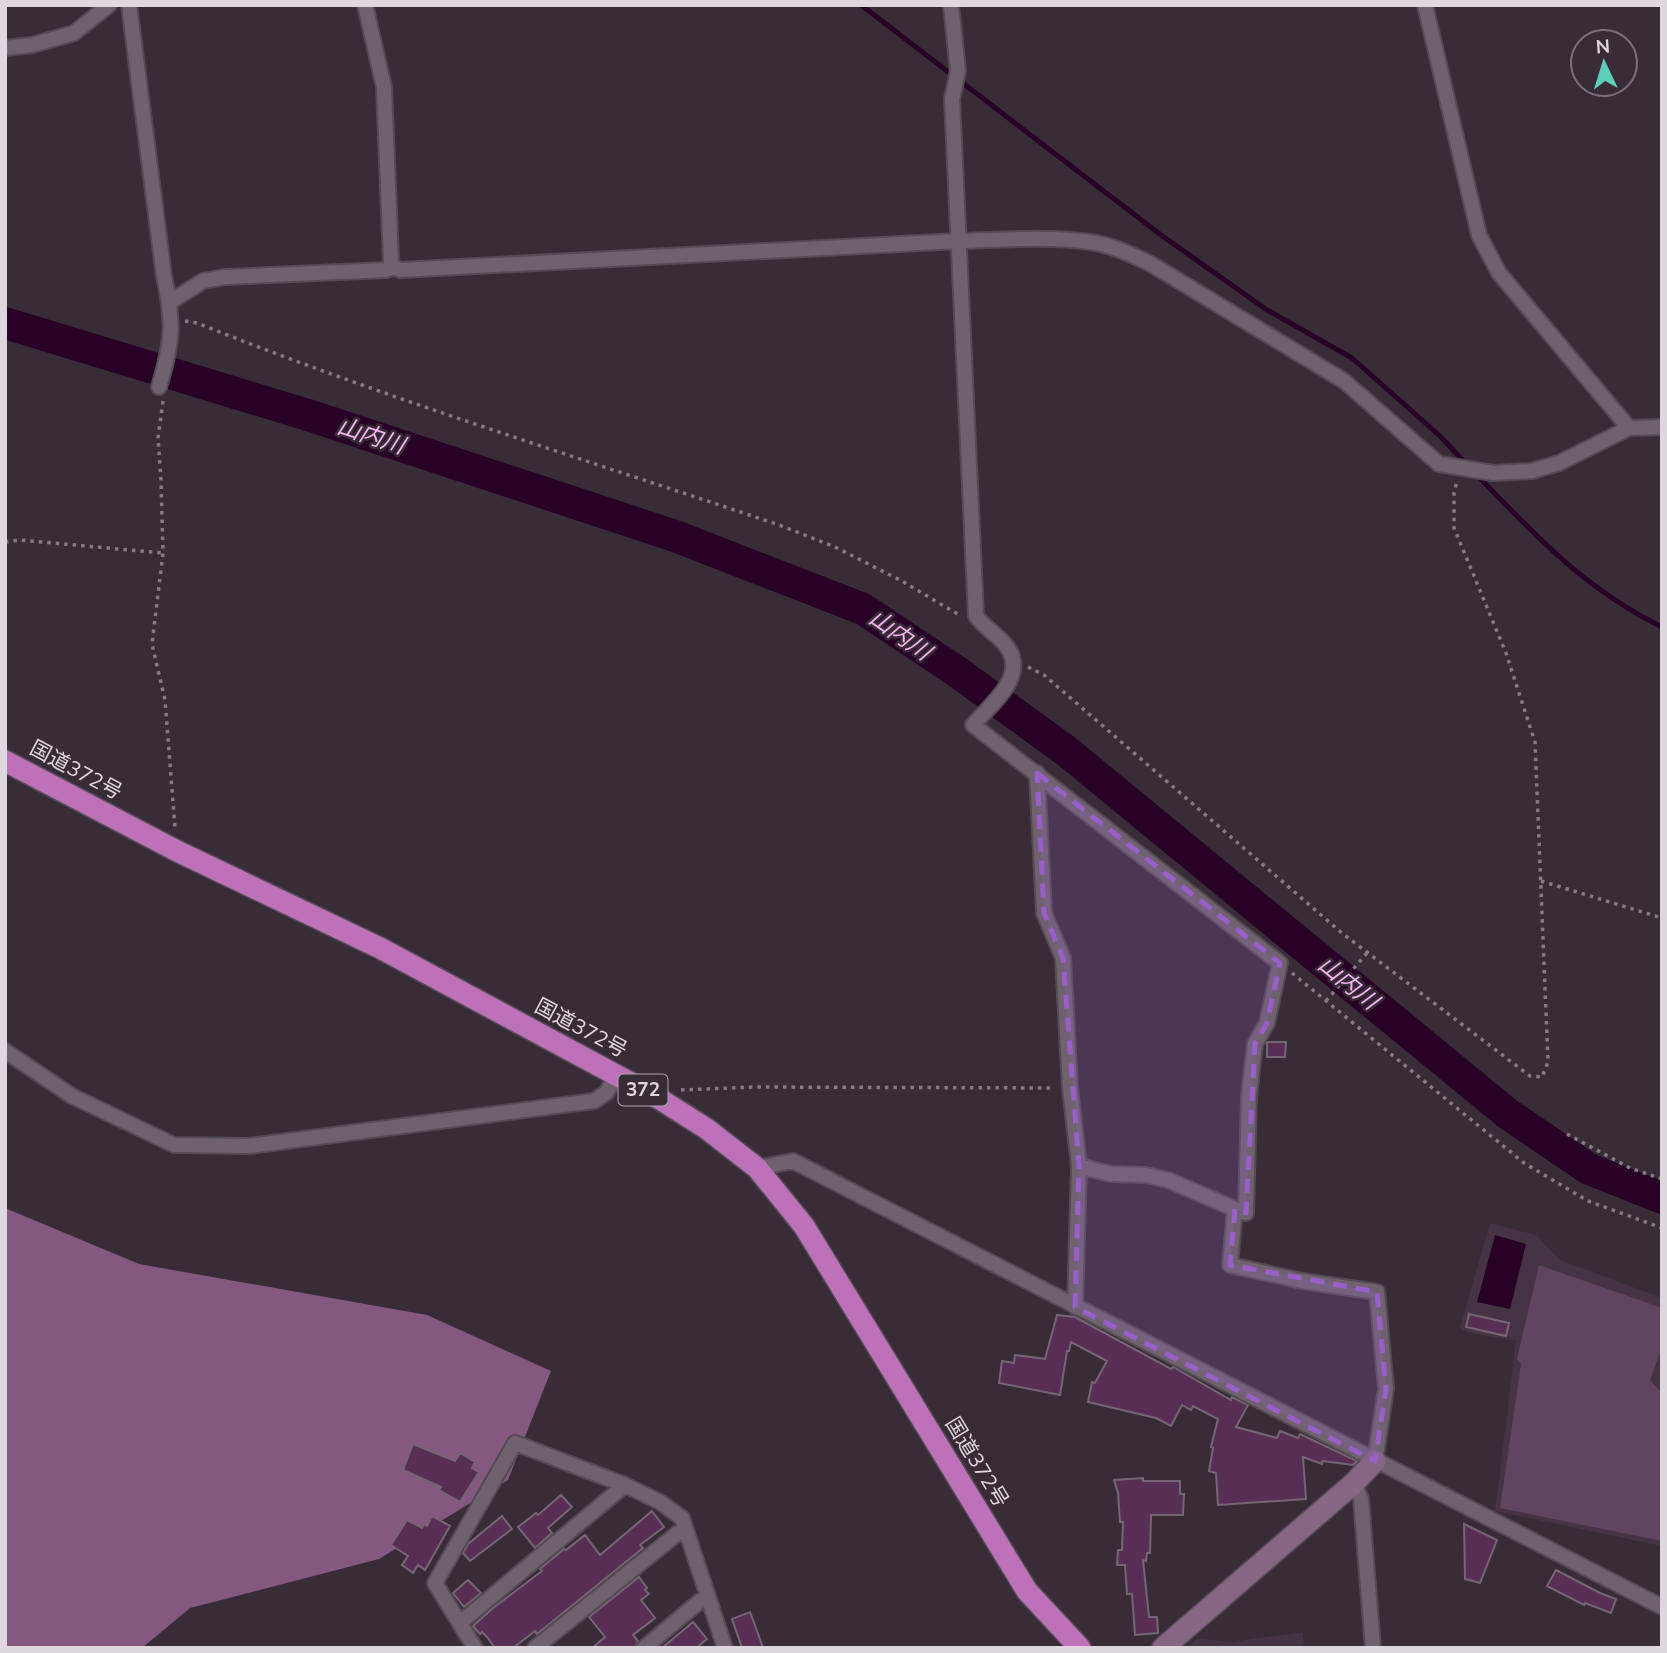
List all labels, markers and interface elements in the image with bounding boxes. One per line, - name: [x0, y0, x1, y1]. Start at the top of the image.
- north arrow: [1569, 28, 1639, 98]
- text: N: [1595, 34, 1611, 61]
- water label: 山内川: [333, 411, 411, 462]
- water label: 山内川: [863, 603, 940, 669]
- street label: 国道372号: [25, 734, 127, 806]
- water label: 山内川: [1311, 949, 1387, 1019]
- street label: 国道372号: [530, 992, 632, 1064]
- road number: 372: [618, 1074, 668, 1106]
- street label: 国道372号: [939, 1412, 1015, 1512]

